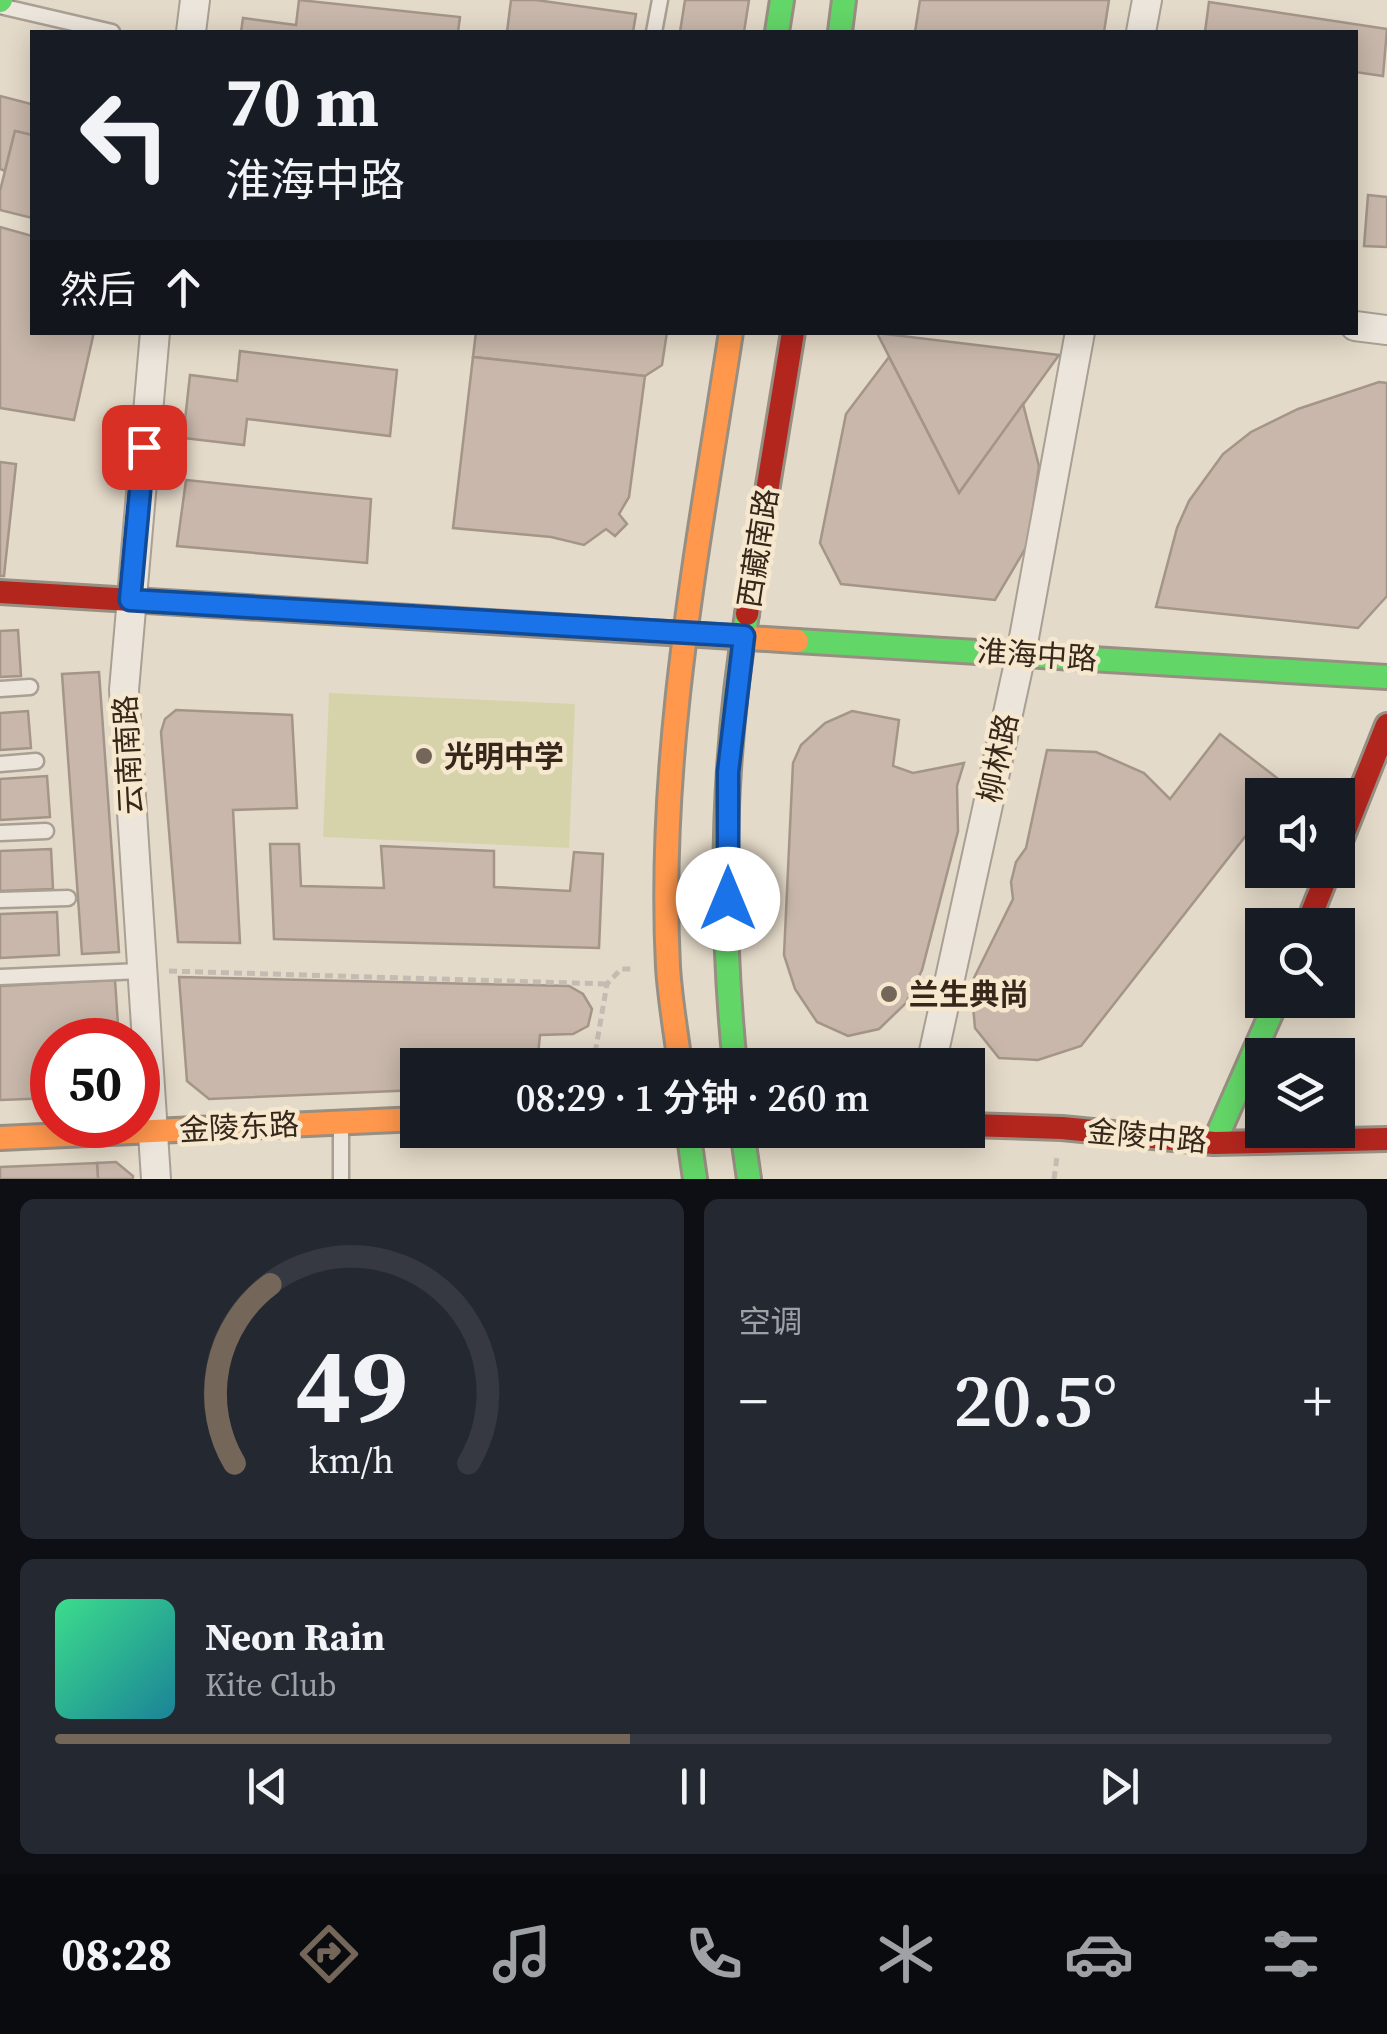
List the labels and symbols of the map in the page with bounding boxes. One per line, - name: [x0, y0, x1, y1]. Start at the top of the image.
- pin: [102, 405, 187, 490]
- street label: 西藏南路: [728, 486, 788, 610]
- street label: 淮海中路: [976, 630, 1098, 680]
- street label: 云南南路: [104, 694, 152, 816]
- street label: 柳林路: [969, 710, 1027, 806]
- place label: 光明中学: [444, 736, 564, 777]
- marker: 光明中学: [413, 745, 435, 767]
- position arrow: [676, 847, 780, 951]
- place label: 兰生典尚: [909, 974, 1029, 1015]
- marker: 兰生典尚: [878, 983, 900, 1005]
- speed limit sign: 50: [30, 1018, 160, 1148]
- street label: 金陵东路: [178, 1103, 300, 1151]
- street label: 金陵中路: [1085, 1110, 1209, 1162]

